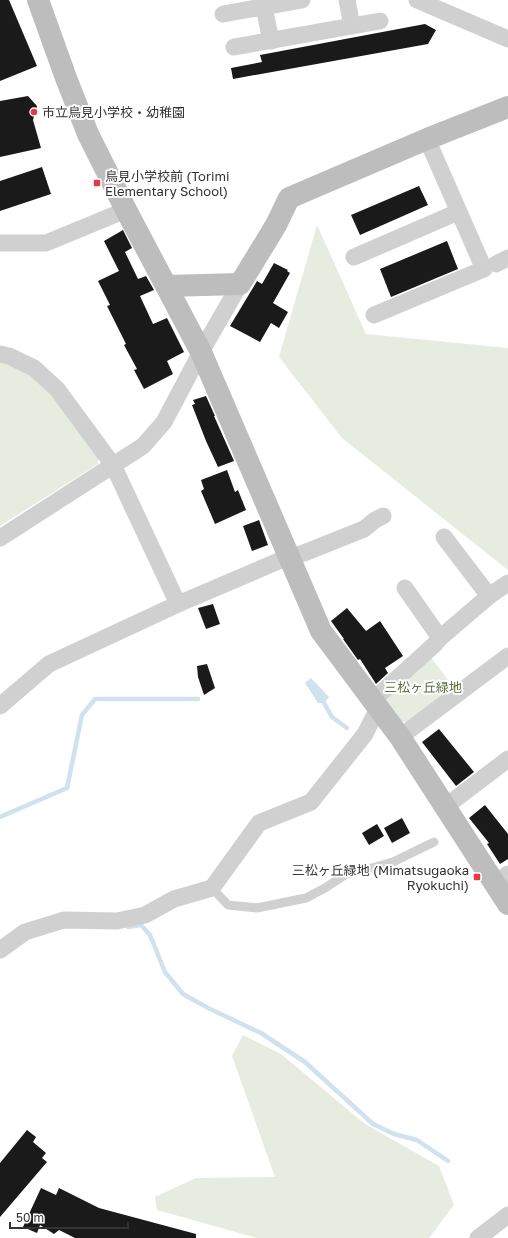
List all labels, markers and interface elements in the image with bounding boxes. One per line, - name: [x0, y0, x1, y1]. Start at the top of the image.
- place label: 市立鳥見小学校・幼稚園: [42, 104, 185, 120]
- marker: 市立鳥見小学校・幼稚園: [29, 107, 39, 117]
- place label: 鳥見小学校前 (Torimi Elementary School): [105, 168, 229, 199]
- marker: 鳥見小学校前 (Torimi Elementary School): [92, 178, 102, 188]
- park label: 三松ヶ丘緑地: [384, 679, 462, 695]
- place label: 三松ヶ丘緑地 (Mimatsugaoka Ryokuchi): [292, 862, 469, 893]
- marker: 三松ヶ丘緑地 (Mimatsugaoka Ryokuchi): [472, 872, 482, 882]
- scale bar: [10, 1204, 128, 1230]
- text: 50 m: [16, 1210, 44, 1225]

